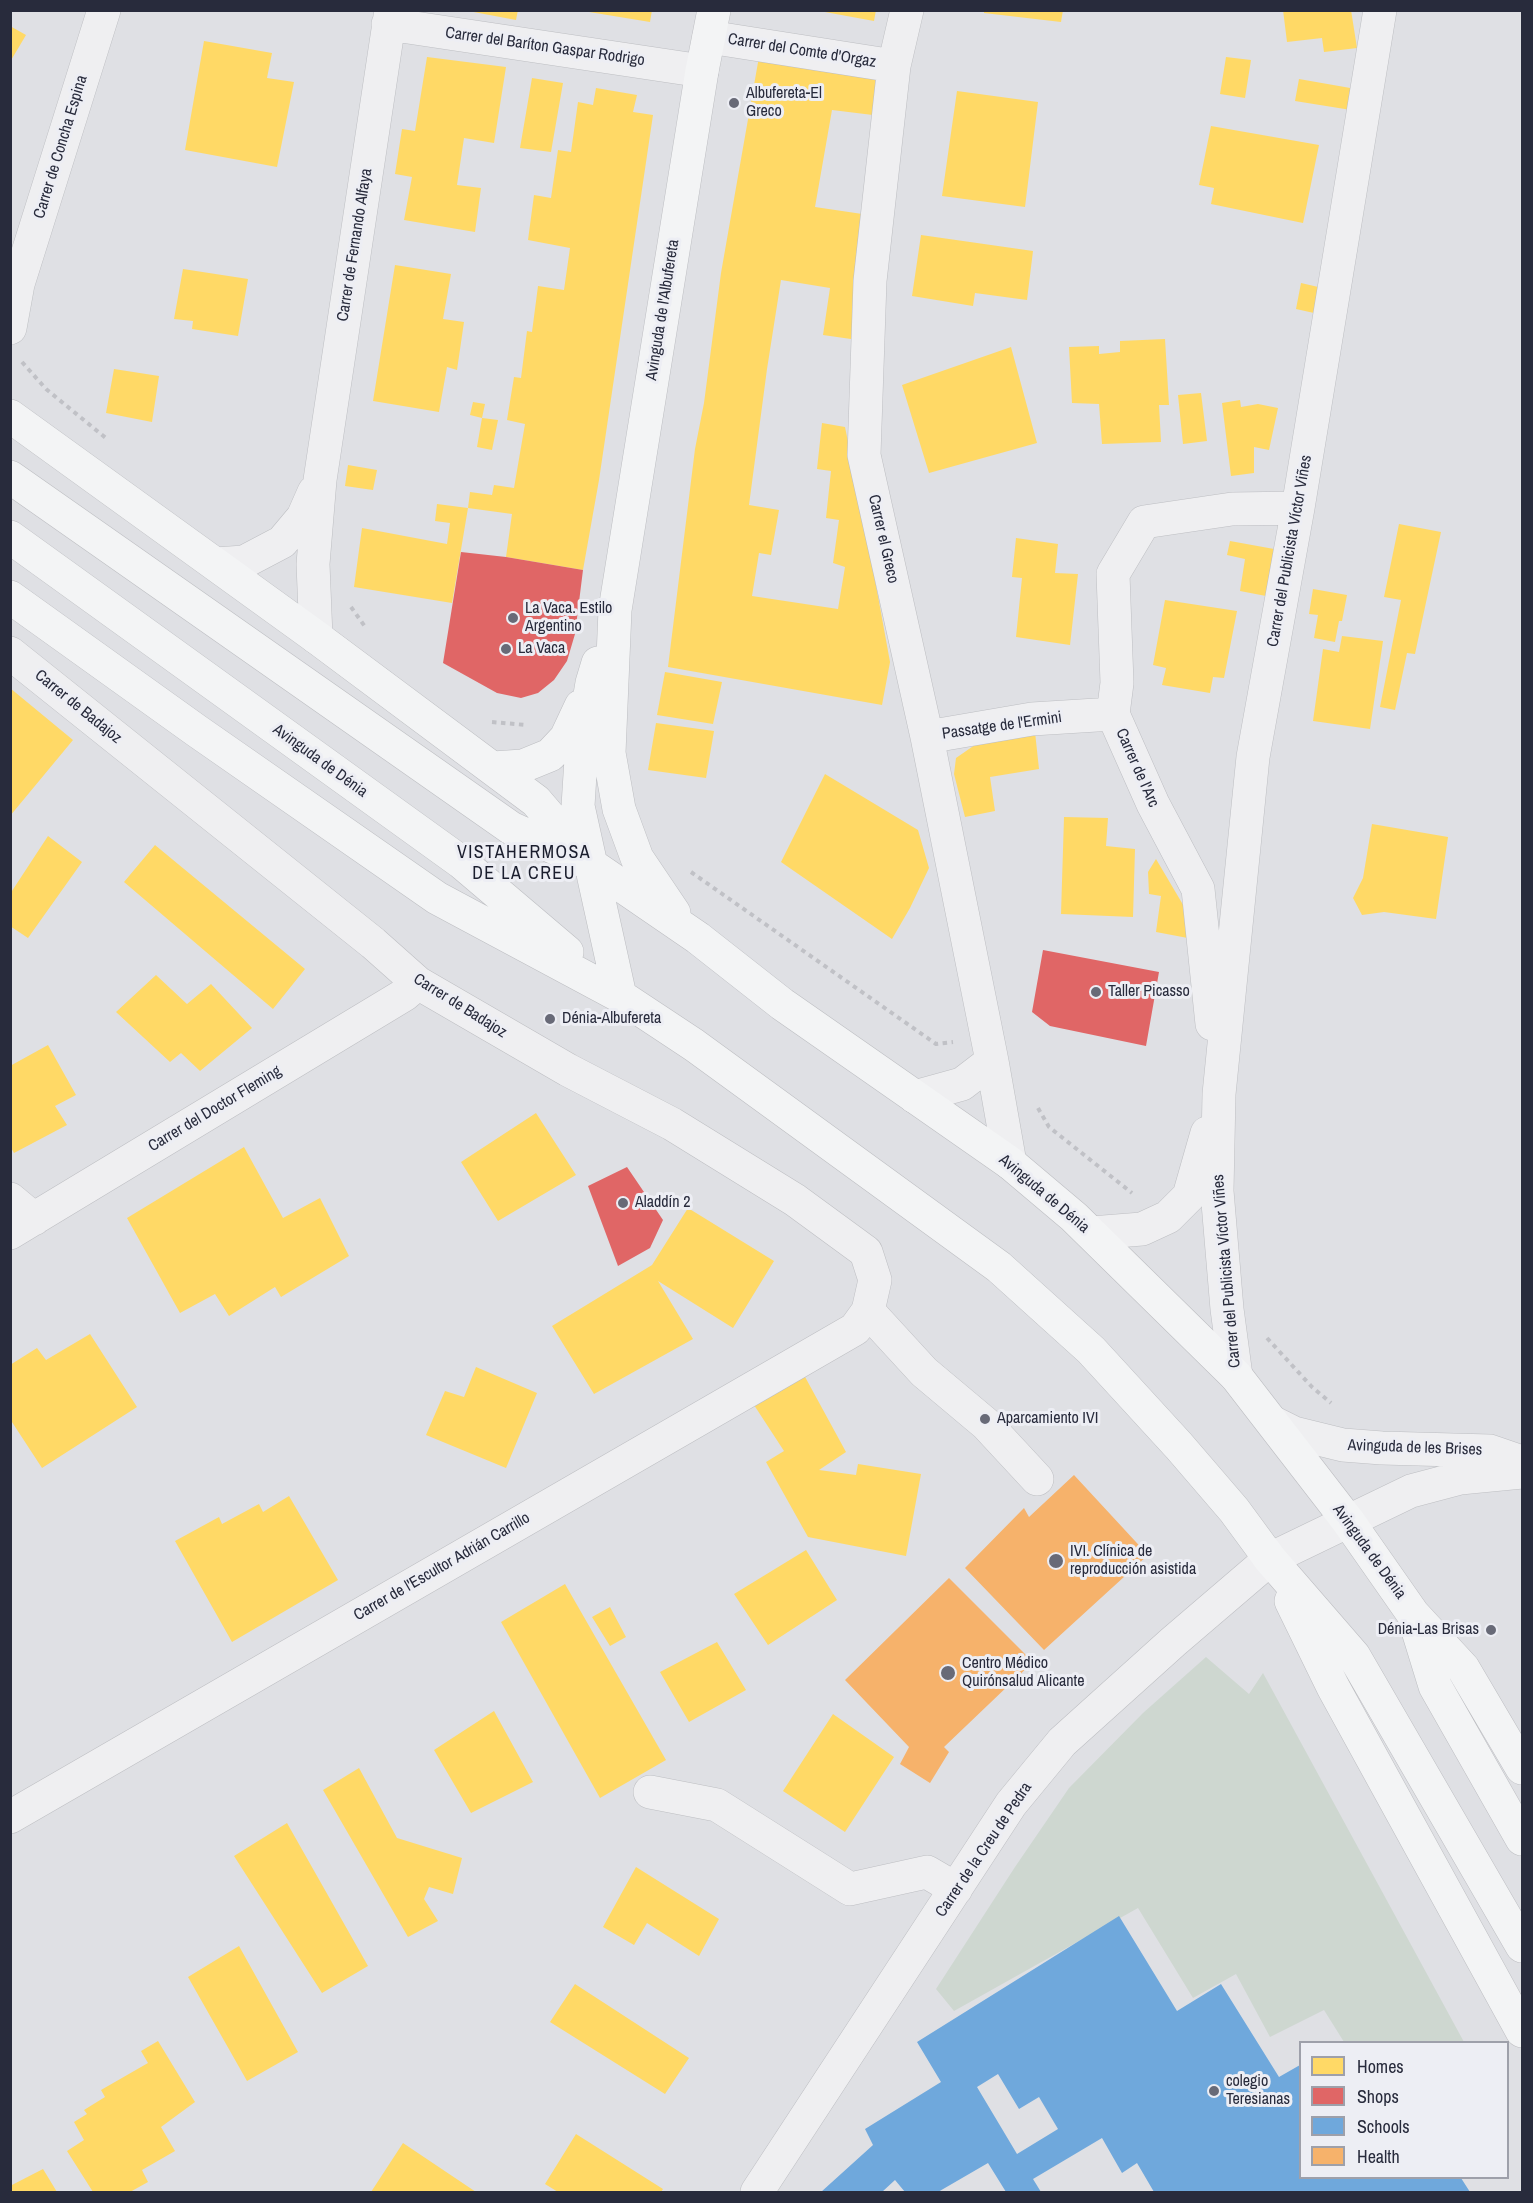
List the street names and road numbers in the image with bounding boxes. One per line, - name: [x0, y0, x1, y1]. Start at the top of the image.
- street label: Carrer del Baríton Gaspar Rodrigo: [444, 23, 646, 71]
- street label: Carrer del Comte d'Orgaz: [727, 30, 877, 72]
- street label: Carrer de Concha Espina: [30, 73, 92, 221]
- street label: Carrer de Fernando Alfaya: [333, 167, 377, 323]
- street label: Avinguda de l'Albufereta: [642, 238, 684, 382]
- street label: Carrer del Publicista Víctor Viñes: [1264, 454, 1316, 648]
- street label: Carrer el Greco: [863, 493, 903, 585]
- street label: Carrer de Badajoz: [31, 666, 125, 748]
- street label: Passatge de l'Ermini: [941, 708, 1063, 744]
- street label: Avinguda de Dénia: [269, 720, 371, 802]
- street label: Carrer de l'Arc: [1111, 726, 1163, 810]
- street label: Carrer de Badajoz: [410, 970, 510, 1042]
- street label: Carrer del Doctor Fleming: [145, 1062, 285, 1156]
- street label: Avinguda de Dénia: [995, 1151, 1093, 1237]
- street label: Carrer del Publicista Víctor Viñes: [1209, 1173, 1245, 1369]
- street label: Avinguda de les Brises: [1347, 1436, 1483, 1460]
- street label: Avinguda de Dénia: [1328, 1501, 1410, 1603]
- street label: Carrer de l'Escultor Adrián Carrillo: [351, 1509, 533, 1625]
- street label: Carrer de la Creu de Pedra: [932, 1779, 1036, 1921]

